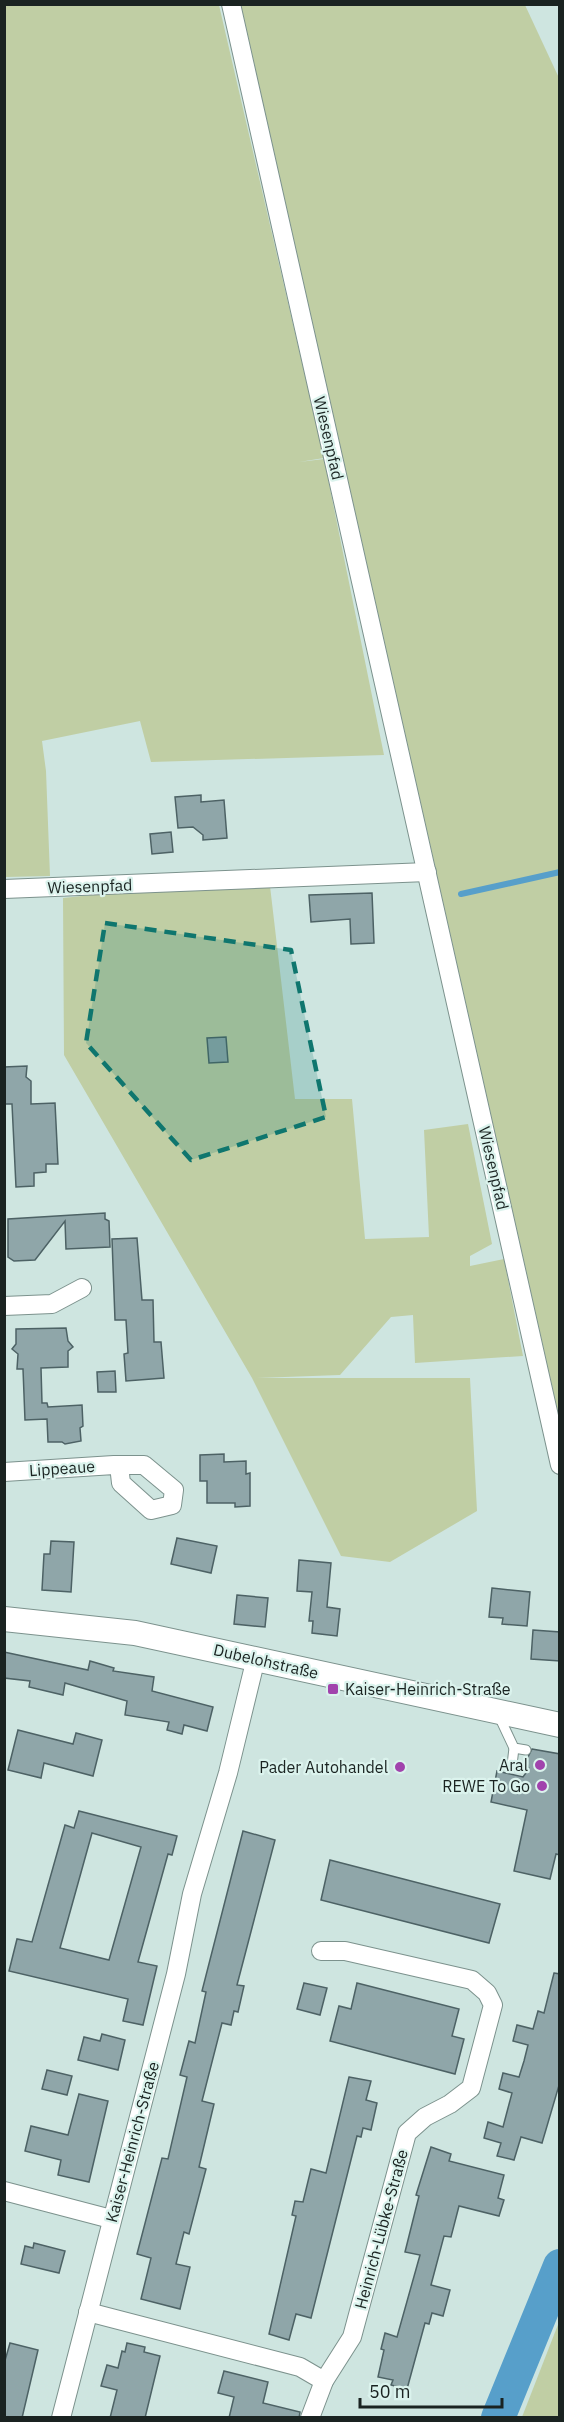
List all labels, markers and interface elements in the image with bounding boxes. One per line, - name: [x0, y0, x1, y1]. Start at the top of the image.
- street label: Wiesenpfad: [310, 394, 348, 482]
- street label: Wiesenpfad: [47, 875, 133, 897]
- street label: Wiesenpfad: [475, 1124, 513, 1212]
- street label: Lippeaue: [28, 1456, 96, 1480]
- street label: Dubelohstraße: [212, 1639, 321, 1683]
- place label: Kaiser-Heinrich-Straße: [345, 1679, 511, 1699]
- marker: Kaiser-Heinrich-Straße: [326, 1682, 340, 1696]
- place label: Aral: [499, 1755, 528, 1775]
- place label: Pader Autohandel: [259, 1757, 388, 1777]
- marker: Aral: [533, 1758, 547, 1772]
- marker: Pader Autohandel: [393, 1760, 407, 1774]
- place label: REWE To Go: [442, 1776, 530, 1796]
- marker: REWE To Go: [535, 1779, 549, 1793]
- street label: Kaiser-Heinrich-Straße: [101, 2059, 163, 2225]
- street label: Heinrich-Lübke-Straße: [350, 2147, 412, 2311]
- scale bar: [360, 2371, 502, 2409]
- text: 50 m: [369, 2380, 411, 2403]

